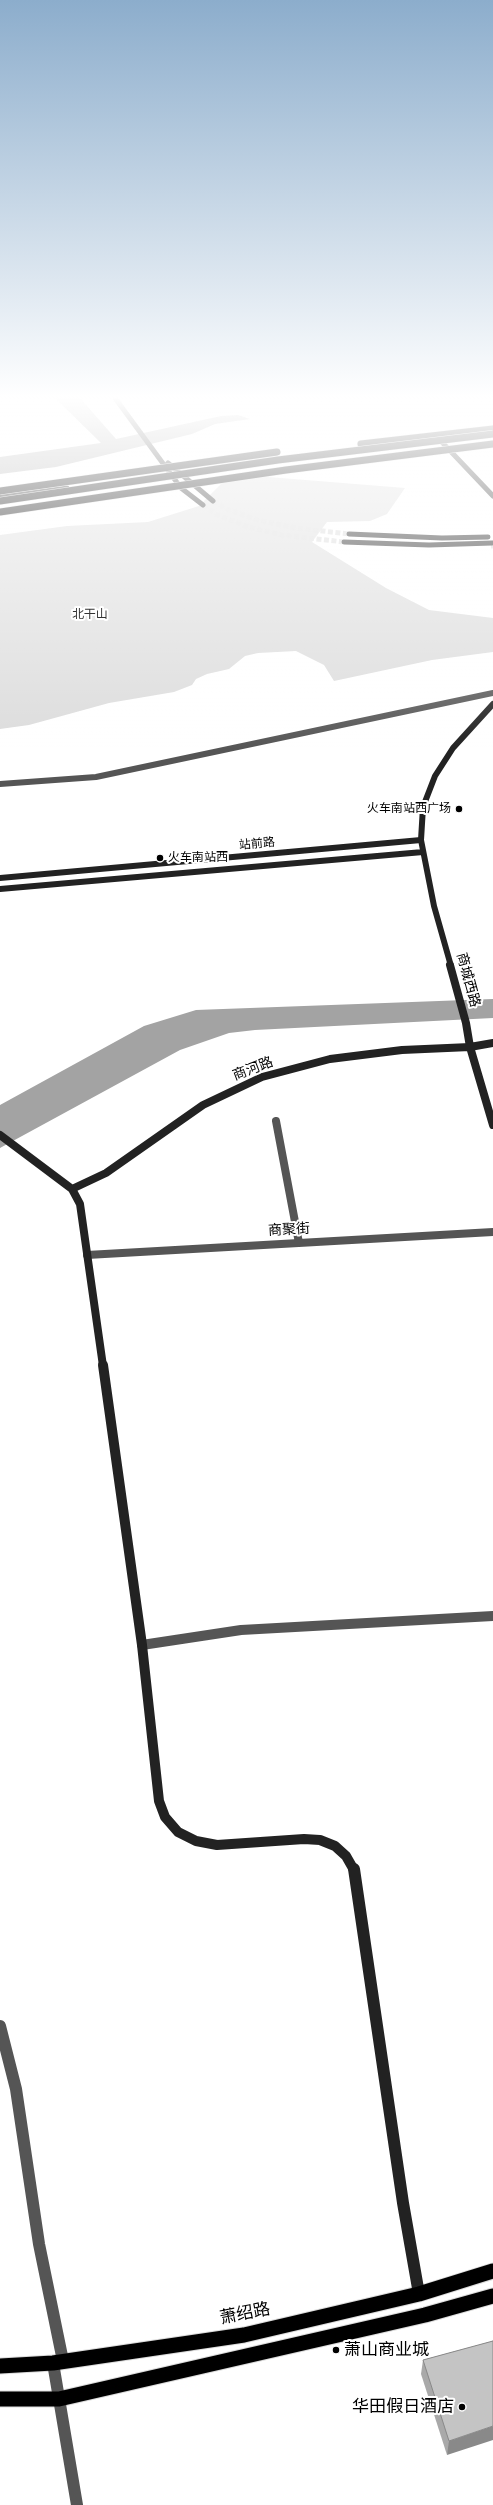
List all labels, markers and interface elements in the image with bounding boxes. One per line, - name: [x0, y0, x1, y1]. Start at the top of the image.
- park label: 北干山: [72, 608, 108, 622]
- place label: 火车南站西广场: [367, 802, 451, 816]
- marker: 火车南站西广场: [454, 804, 464, 814]
- street label: 站前路: [238, 835, 276, 853]
- place label: 火车南站西: [168, 851, 228, 865]
- marker: 火车南站西: [155, 853, 165, 863]
- street label: 商城西路: [453, 951, 483, 1009]
- street label: 商河路: [230, 1054, 276, 1084]
- street label: 商聚街: [268, 1221, 310, 1239]
- street label: 萧绍路: [218, 2299, 272, 2329]
- place label: 萧山商业城: [344, 2340, 429, 2360]
- marker: 萧山商业城: [331, 2345, 341, 2355]
- place label: 华田假日酒店: [352, 2397, 454, 2417]
- marker: 华田假日酒店: [457, 2402, 467, 2412]

